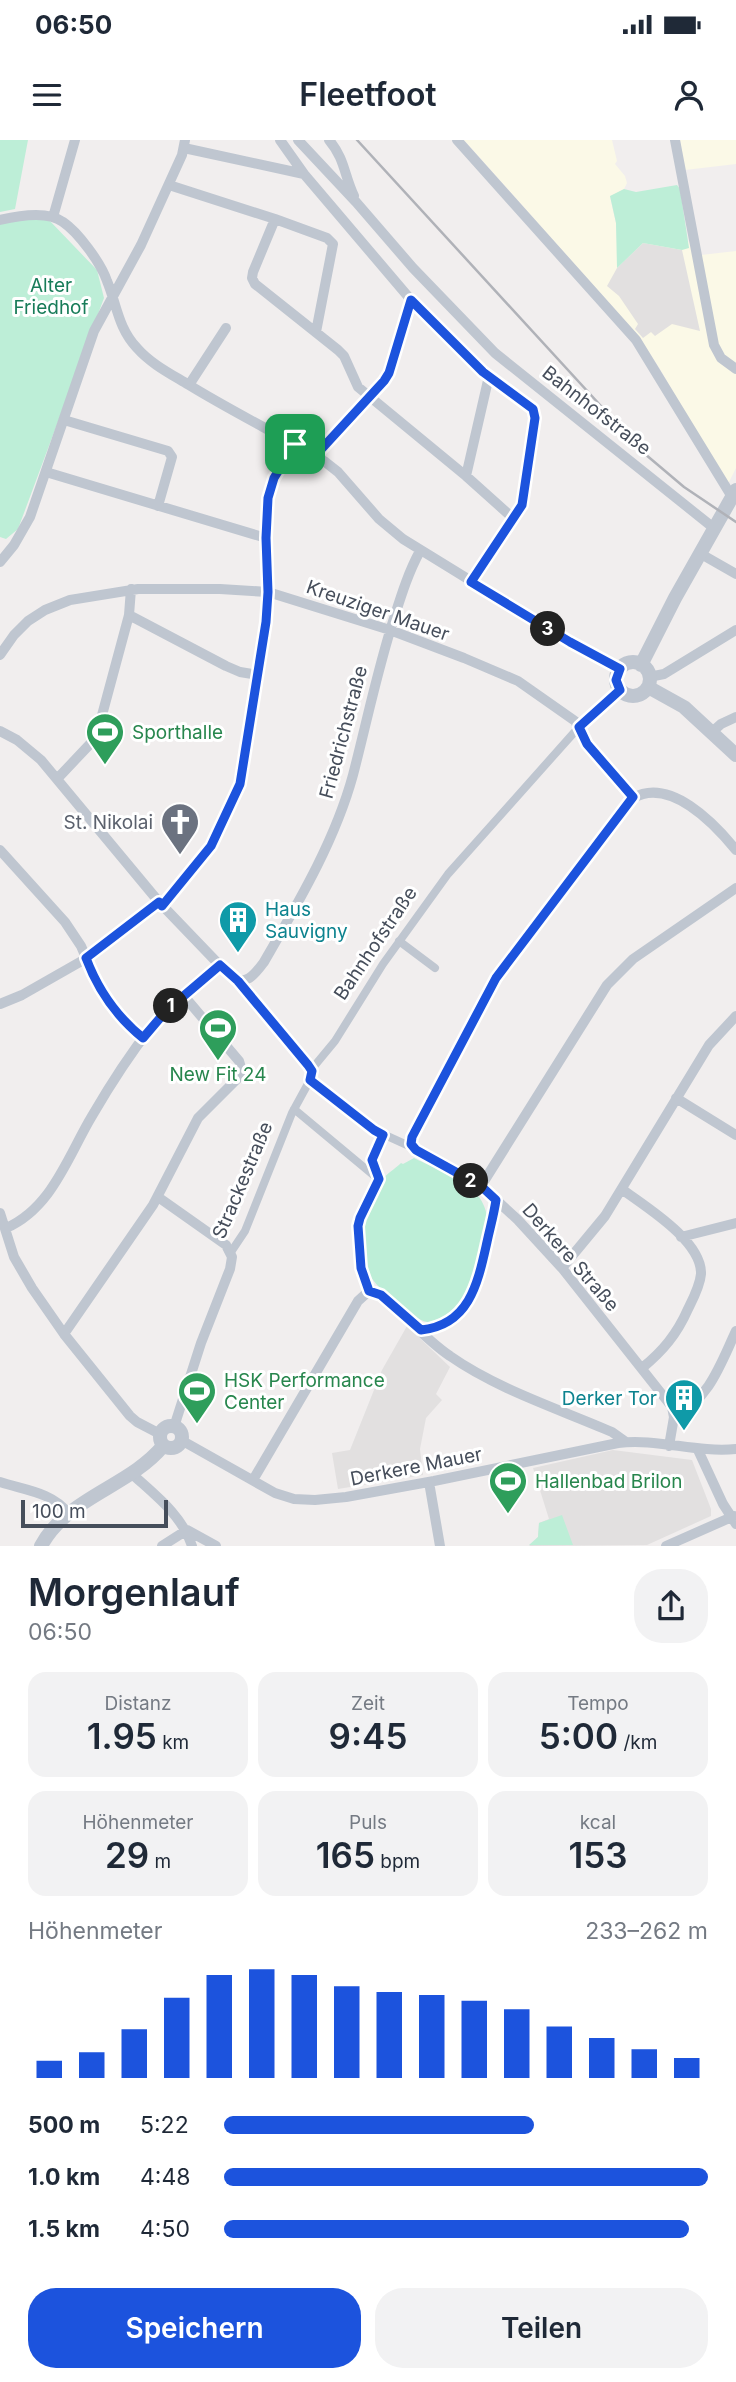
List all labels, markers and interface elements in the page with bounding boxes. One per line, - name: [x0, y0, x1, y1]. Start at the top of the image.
- text: 06:50: [35, 9, 112, 40]
- text: Fleetfoot: [299, 75, 437, 114]
- icon: menu: [28, 76, 66, 114]
- icon: person: [670, 76, 708, 114]
- park label: Alter Friedhof: [13, 274, 89, 319]
- street label: Bahnhofstraße: [538, 361, 656, 460]
- pin: [265, 414, 325, 474]
- icon: arrive: [276, 425, 314, 463]
- street label: Kreuziger Mauer: [303, 575, 452, 646]
- pin: 3: [530, 612, 566, 646]
- text: 3: [541, 617, 554, 640]
- street label: Friedrichstraße: [315, 663, 372, 801]
- sports icon: Sporthalle: [84, 711, 126, 766]
- place label: Sporthalle: [132, 721, 223, 744]
- church icon: St. Nikolai: [159, 801, 201, 856]
- place label: St. Nikolai: [64, 811, 153, 834]
- street label: Bahnhofstraße: [329, 882, 422, 1004]
- place label: Haus Sauvigny: [265, 898, 348, 943]
- building icon: Haus Sauvigny: [217, 899, 259, 954]
- pin: 1: [154, 988, 188, 1024]
- text: 1: [166, 994, 175, 1017]
- sports icon: New Fit 24: [197, 1007, 239, 1062]
- place label: New Fit 24: [170, 1063, 266, 1086]
- street label: Strackestraße: [207, 1118, 277, 1242]
- pin: 2: [454, 1164, 489, 1198]
- text: 2: [465, 1169, 476, 1192]
- street label: Derkere Straße: [517, 1199, 624, 1316]
- place label: HSK Performance Center: [224, 1369, 385, 1414]
- sports icon: HSK Performance Center: [176, 1370, 218, 1425]
- building icon: Derker Tor: [663, 1377, 705, 1432]
- place label: Derker Tor: [562, 1387, 657, 1410]
- street label: Derkere Mauer: [348, 1442, 484, 1491]
- sports icon: Hallenbad Brilon: [487, 1460, 529, 1515]
- place label: Hallenbad Brilon: [535, 1470, 682, 1493]
- scale bar: [21, 1496, 168, 1528]
- text: 100 m: [32, 1500, 86, 1523]
- text: Morgenlauf: [28, 1569, 240, 1615]
- button: share: [634, 1569, 708, 1643]
- text: 06:50: [28, 1618, 92, 1646]
- text: Distanz: [104, 1692, 172, 1715]
- text: Zeit: [351, 1692, 385, 1715]
- text: Tempo: [567, 1692, 629, 1715]
- text: 1.95: [87, 1715, 157, 1757]
- text: 9:45: [329, 1715, 407, 1757]
- text: 5:00: [539, 1715, 618, 1757]
- text: km: [157, 1731, 189, 1754]
- text: /km: [618, 1731, 657, 1754]
- text: Höhenmeter: [82, 1811, 194, 1834]
- text: Puls: [349, 1811, 387, 1834]
- text: kcal: [580, 1811, 616, 1834]
- text: 29: [105, 1834, 149, 1876]
- text: 165: [316, 1834, 375, 1876]
- text: 153: [568, 1834, 628, 1876]
- text: m: [149, 1850, 171, 1873]
- text: bpm: [375, 1850, 420, 1873]
- text: Höhenmeter: [28, 1917, 162, 1945]
- text: 233–262 m: [585, 1917, 708, 1945]
- text: 500 m: [28, 2111, 100, 2139]
- text: 5:22: [140, 2111, 189, 2139]
- text: 1.0 km: [28, 2163, 100, 2191]
- text: 4:48: [140, 2163, 191, 2191]
- text: 1.5 km: [28, 2215, 100, 2243]
- text: 4:50: [140, 2215, 190, 2243]
- button: Speichern: [28, 2288, 361, 2368]
- button: Teilen: [375, 2288, 708, 2368]

